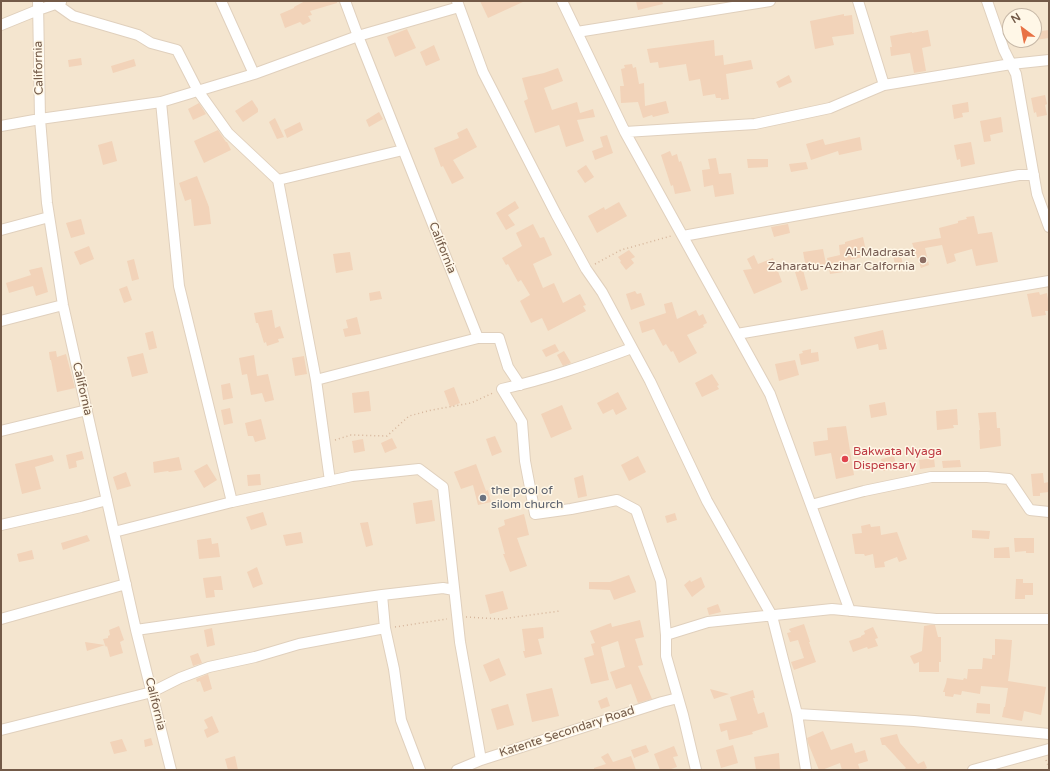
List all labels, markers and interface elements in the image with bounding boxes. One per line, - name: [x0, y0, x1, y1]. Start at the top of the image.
- north arrow: [1002, 8, 1042, 48]
- text: N: [1009, 10, 1023, 26]
- street label: California: [31, 41, 47, 95]
- street label: California: [425, 220, 459, 276]
- place label: Al-Madrasat Zaharatu-Azihar Calfornia: [768, 246, 915, 274]
- marker: Al-Madrasat Zaharatu-Azihar Calfornia: [918, 255, 928, 265]
- street label: California: [69, 361, 95, 417]
- place label: Bakwata Nyaga Dispensary: [853, 445, 942, 473]
- marker: Bakwata Nyaga Dispensary: [840, 454, 850, 464]
- place label: the pool of silom church: [491, 484, 563, 512]
- marker: the pool of silom church: [478, 493, 488, 503]
- street label: California: [141, 676, 169, 732]
- street label: Katente Secondary Road: [498, 703, 636, 761]

